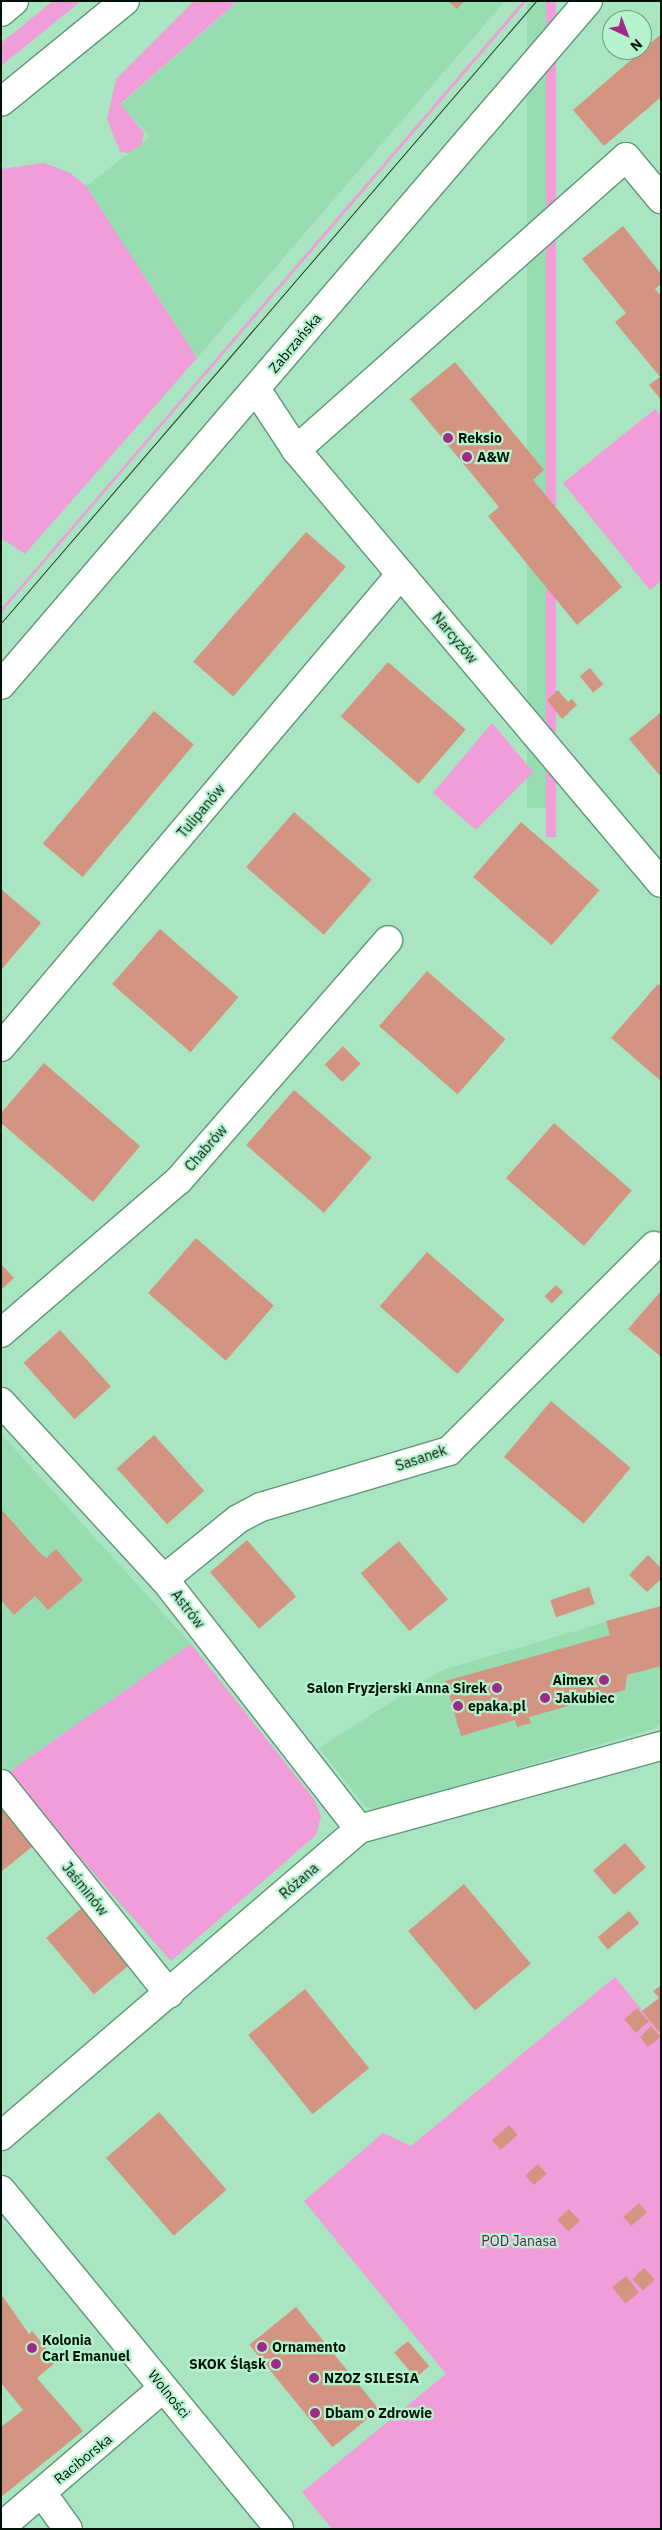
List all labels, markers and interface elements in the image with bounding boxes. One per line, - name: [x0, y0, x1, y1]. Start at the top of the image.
- north arrow: [602, 10, 652, 60]
- text: N: [627, 35, 646, 55]
- street label: Zabrzańska: [265, 310, 325, 376]
- place label: Reksio: [458, 430, 502, 446]
- marker: Reksio: [442, 432, 454, 444]
- place label: A&W: [477, 449, 510, 465]
- marker: A&W: [461, 451, 473, 463]
- street label: Narcyzów: [429, 609, 481, 667]
- street label: Tulipanów: [174, 781, 228, 841]
- street label: Chabrów: [181, 1121, 231, 1175]
- street label: Sasanek: [393, 1441, 449, 1475]
- street label: Astrów: [168, 1586, 208, 1632]
- place label: Aimex: [552, 1672, 594, 1688]
- marker: Aimex: [598, 1674, 610, 1686]
- place label: Salon Fryzjerski Anna Sirek: [307, 1680, 487, 1696]
- marker: Salon Fryzjerski Anna Sirek: [491, 1682, 503, 1694]
- place label: Jakubiec: [555, 1690, 615, 1706]
- marker: Jakubiec: [539, 1692, 551, 1704]
- place label: epaka.pl: [468, 1698, 526, 1714]
- marker: epaka.pl: [452, 1700, 464, 1712]
- street label: Jaśminów: [58, 1859, 112, 1919]
- street label: Różana: [276, 1860, 322, 1902]
- park label: POD Janasa: [481, 2233, 557, 2249]
- place label: Kolonia Carl Emanuel: [42, 2332, 130, 2364]
- place label: Ornamento: [272, 2339, 346, 2355]
- marker: Ornamento: [256, 2341, 268, 2353]
- marker: Kolonia Carl Emanuel: [26, 2342, 38, 2354]
- place label: SKOK Śląsk: [189, 2356, 266, 2372]
- marker: SKOK Śląsk: [270, 2358, 282, 2370]
- street label: Wolności: [145, 2367, 193, 2421]
- place label: NZOZ SILESIA: [324, 2370, 419, 2386]
- marker: NZOZ SILESIA: [308, 2372, 320, 2384]
- place label: Dbam o Zdrowie: [325, 2405, 432, 2421]
- marker: Dbam o Zdrowie: [309, 2407, 321, 2419]
- street label: Raciborska: [51, 2431, 115, 2487]

